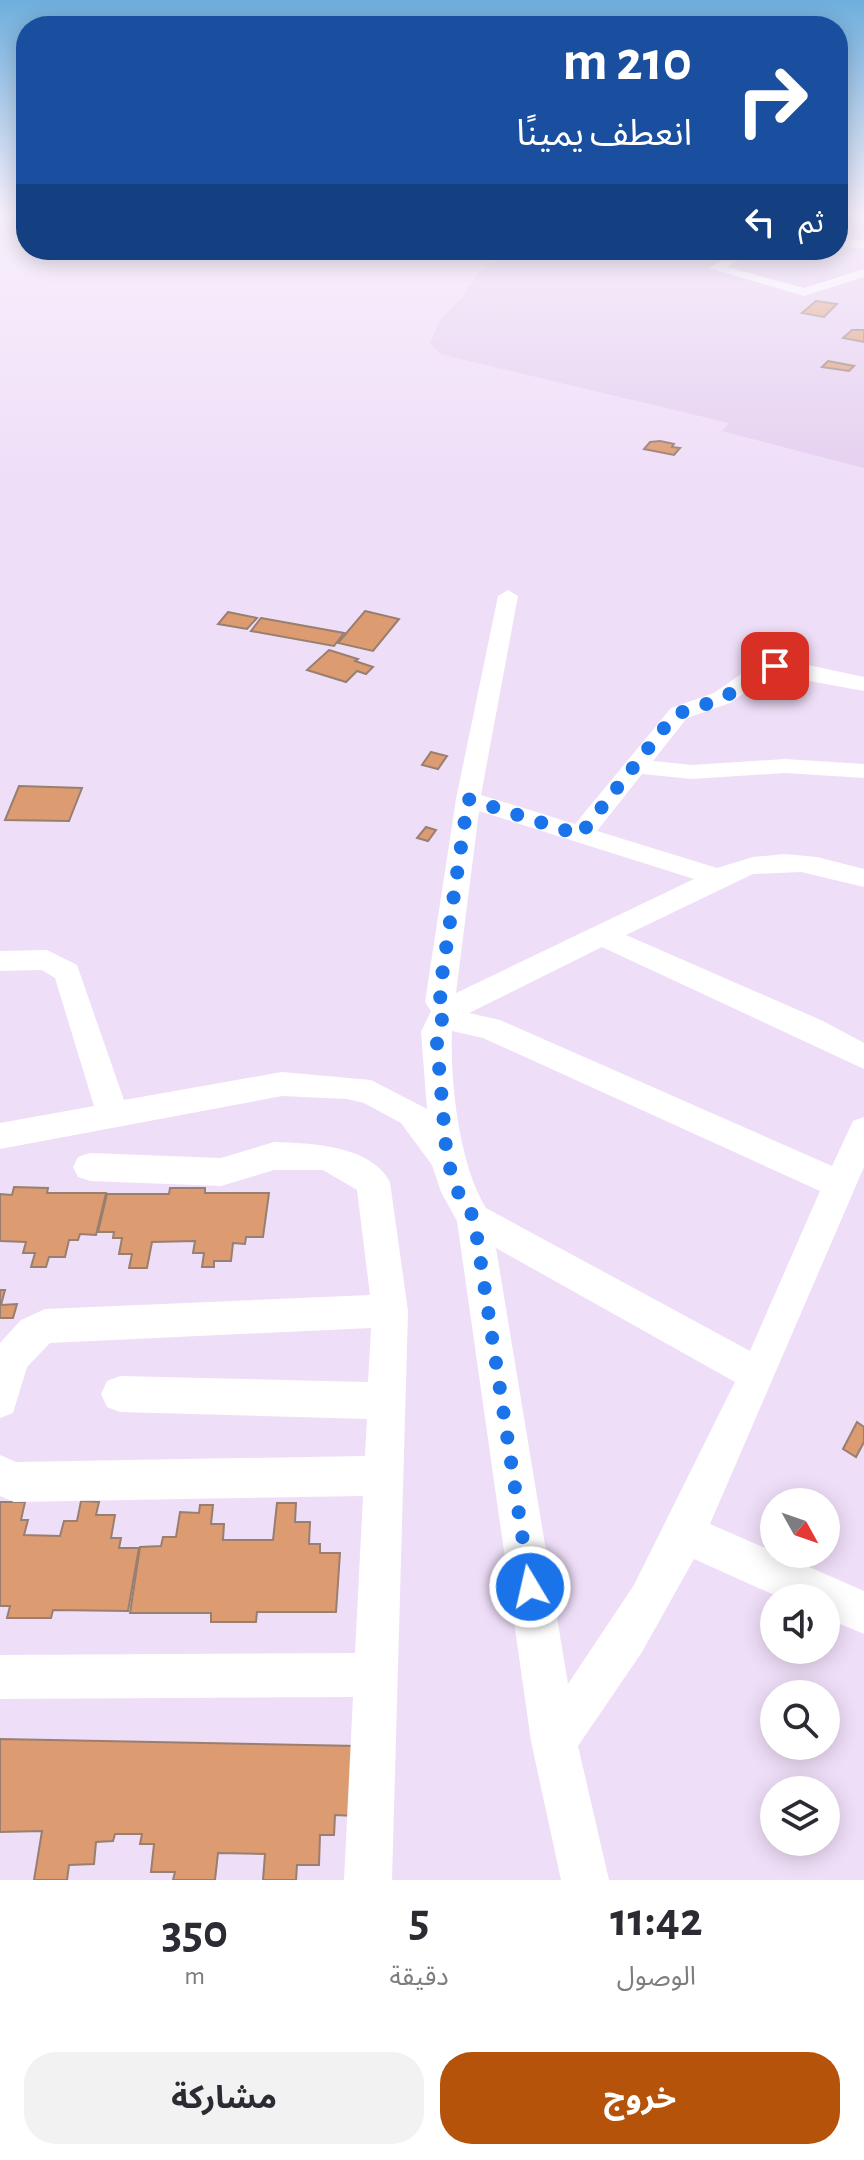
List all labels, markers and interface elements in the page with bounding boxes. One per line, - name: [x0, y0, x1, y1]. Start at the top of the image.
- text: 210 m: [563, 34, 692, 90]
- icon: right: [720, 48, 824, 152]
- text: انعطف يمينًا: [516, 116, 692, 152]
- icon: left: [738, 200, 782, 244]
- text: ثم: [798, 208, 824, 238]
- pin: [741, 632, 809, 700]
- icon: arrive: [753, 644, 797, 688]
- north arrow: [760, 1488, 840, 1568]
- map controls: [760, 1488, 840, 1856]
- position arrow: [488, 1545, 572, 1629]
- button: sound: [760, 1584, 840, 1664]
- button: search: [760, 1680, 840, 1760]
- button: layers: [760, 1776, 840, 1856]
- text: 5: [409, 1897, 429, 1945]
- text: 11:42: [610, 1897, 703, 1945]
- text: 350: [162, 1909, 228, 1957]
- text: m: [184, 1963, 205, 1989]
- text: دقيقة: [389, 1964, 449, 1990]
- text: الوصول: [617, 1964, 696, 1990]
- button: مشاركة: [24, 2052, 424, 2144]
- button: خروج: [440, 2052, 840, 2144]

